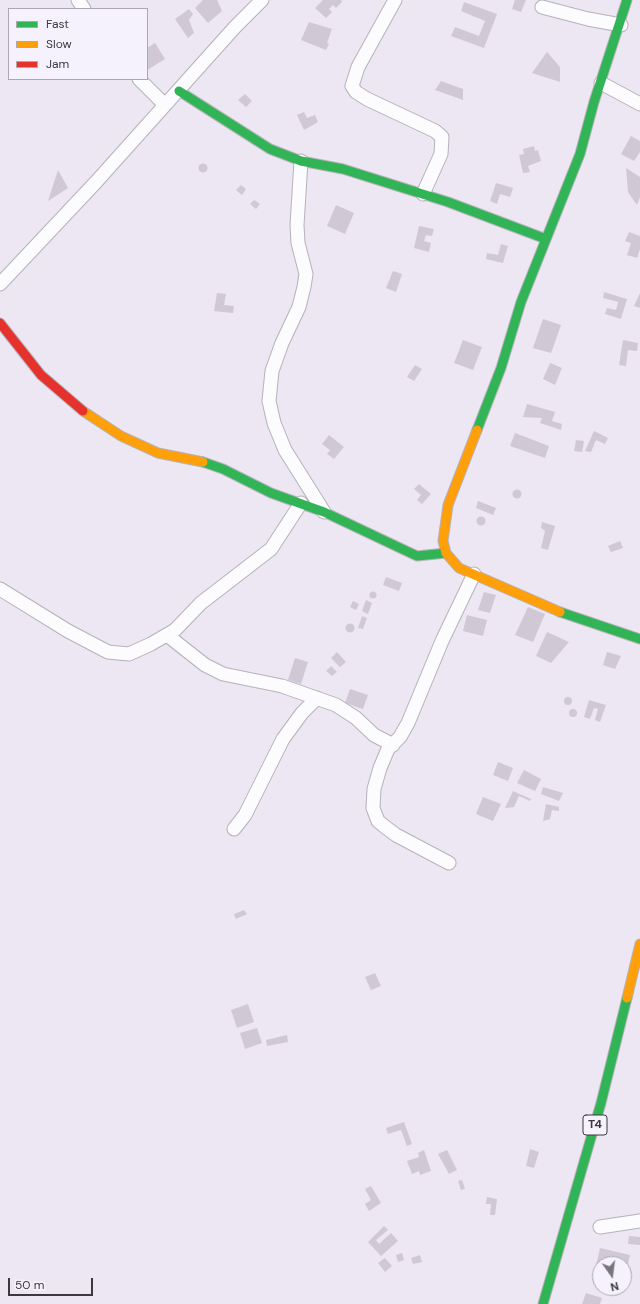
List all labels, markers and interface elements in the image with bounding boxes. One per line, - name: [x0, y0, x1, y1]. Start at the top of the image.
- legend: [8, 8, 148, 80]
- text: Fast: [46, 16, 69, 32]
- text: Slow: [46, 36, 72, 52]
- text: Jam: [46, 56, 69, 72]
- road number: T4: [583, 1115, 607, 1135]
- north arrow: [592, 1256, 632, 1296]
- scale bar: [10, 1270, 95, 1296]
- text: 50 m: [15, 1277, 44, 1293]
- text: N: [609, 1279, 620, 1294]

